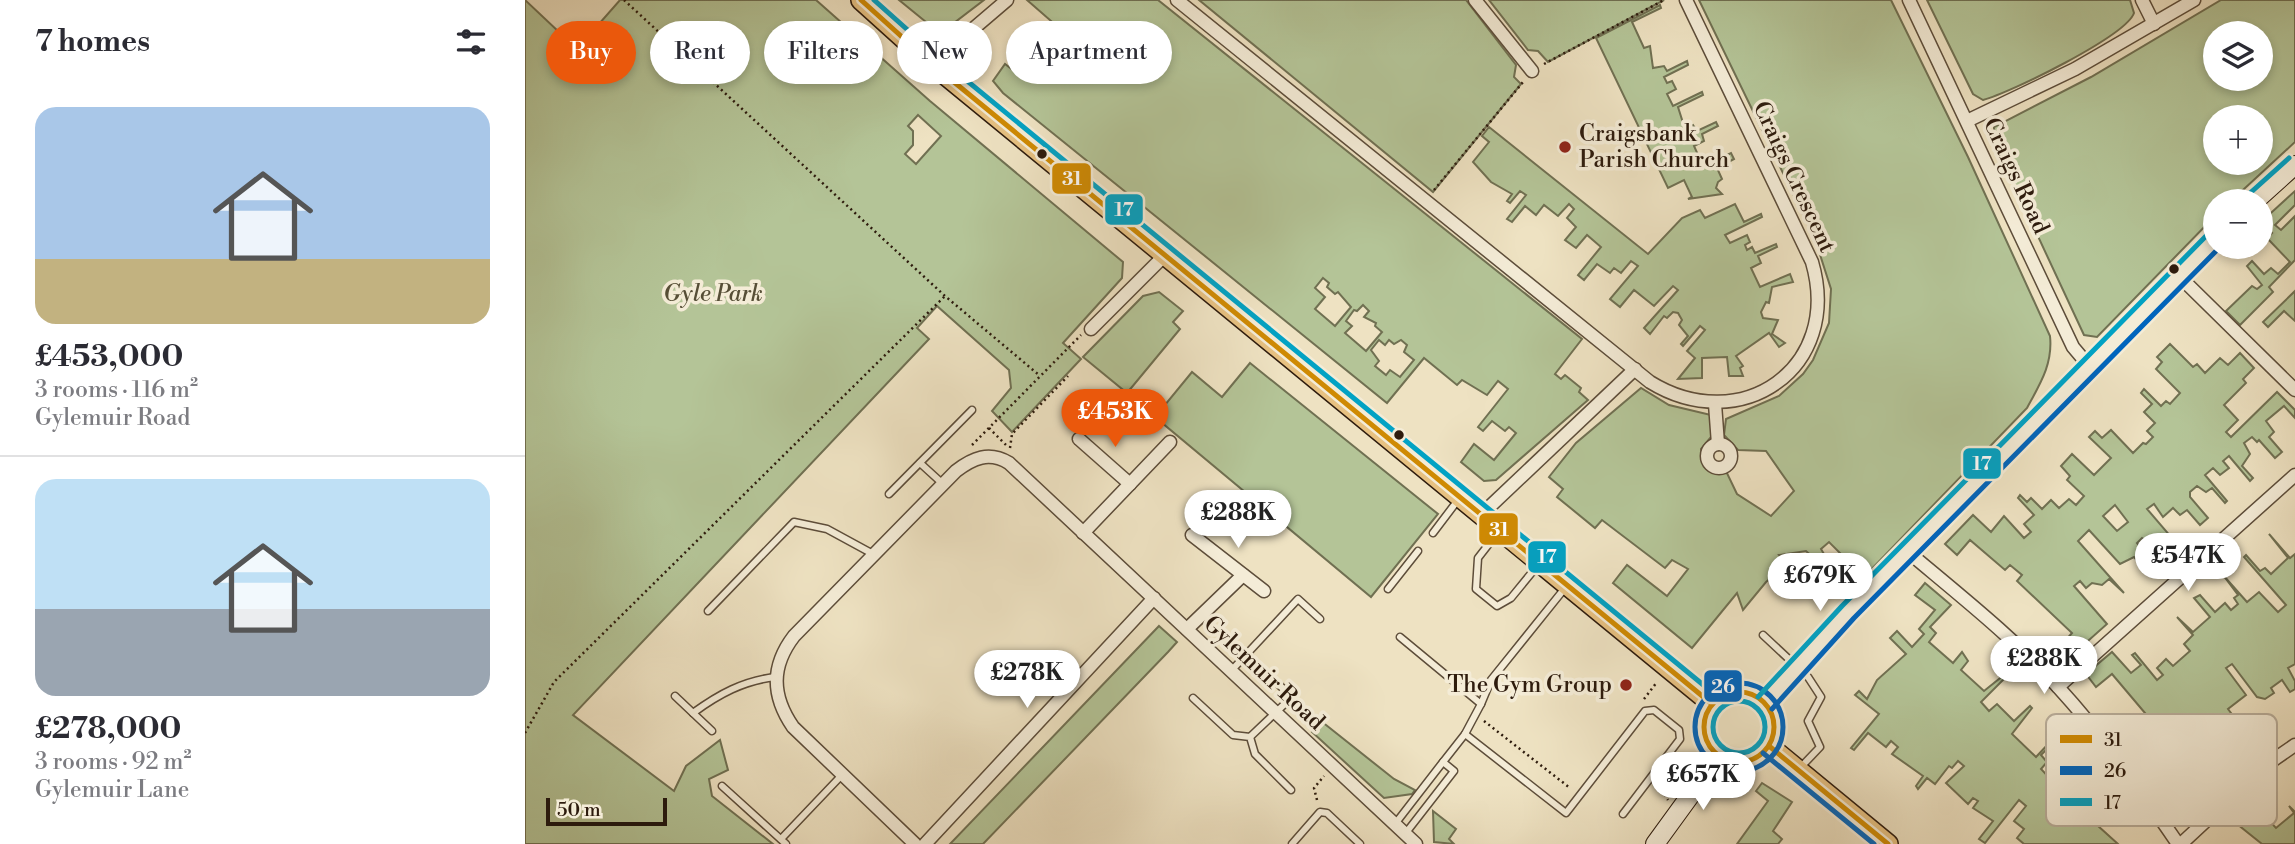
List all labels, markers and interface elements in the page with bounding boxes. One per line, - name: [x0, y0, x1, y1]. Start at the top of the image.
- chip: Buy: [546, 21, 636, 84]
- chip: Rent: [650, 21, 750, 84]
- chip: Filters: [764, 21, 883, 84]
- chip: New: [897, 21, 992, 84]
- chip: Apartment: [1006, 21, 1172, 84]
- map controls: [2203, 21, 2273, 259]
- button: layers: [2203, 21, 2273, 91]
- text: 7 homes: [35, 23, 150, 61]
- icon: filters: [452, 23, 490, 61]
- street label: Craigs Crescent: [1747, 97, 1841, 257]
- button: +: [2203, 105, 2273, 175]
- street label: Craigs Road: [1977, 113, 2055, 239]
- place label: Craigsbank Parish Church: [1579, 120, 1729, 174]
- marker: Craigsbank Parish Church: [1557, 139, 1573, 155]
- unlabelled marker: [1035, 147, 1049, 161]
- icon: home: [200, 153, 326, 279]
- line badge: 31: [1051, 162, 1092, 195]
- text: 31: [1062, 167, 1082, 191]
- button: −: [2203, 189, 2273, 259]
- line badge: 17: [1104, 193, 1144, 226]
- text: 17: [1114, 198, 1134, 222]
- unlabelled marker: [2167, 262, 2181, 276]
- park label: Gyle Park: [663, 280, 763, 308]
- text: £453,000: [35, 338, 183, 376]
- text: 3 rooms · 116 m²: [35, 376, 198, 404]
- pin: £453K: [1066, 390, 1164, 449]
- text: £453K: [1077, 398, 1153, 426]
- text: Gylemuir Road: [35, 404, 190, 432]
- unlabelled marker: [1392, 428, 1406, 442]
- line badge: 17: [1962, 447, 2002, 480]
- text: 17: [1972, 452, 1992, 476]
- pin: £288K: [1189, 490, 1287, 550]
- text: £288K: [1200, 499, 1276, 527]
- line badge: 31: [1478, 512, 1519, 546]
- text: 31: [1489, 518, 1509, 542]
- icon: home: [200, 525, 326, 651]
- pin: £547K: [2139, 534, 2237, 593]
- line badge: 17: [1527, 540, 1567, 574]
- text: £547K: [2151, 542, 2225, 570]
- text: 17: [1537, 545, 1557, 569]
- pin: £679K: [1771, 554, 1869, 613]
- text: £679K: [1784, 562, 1856, 590]
- street label: Gylemuir Road: [1198, 610, 1330, 736]
- pin: £288K: [1995, 636, 2093, 696]
- text: £288K: [2006, 645, 2082, 673]
- pin: £278K: [978, 650, 1076, 710]
- text: £278K: [990, 659, 1064, 687]
- line badge: 26: [1703, 669, 1743, 703]
- place label: The Gym Group: [1447, 671, 1612, 699]
- text: 26: [1711, 675, 1735, 699]
- marker: The Gym Group: [1618, 677, 1634, 693]
- text: £278,000: [35, 710, 181, 748]
- legend: [2046, 714, 2277, 826]
- text: 31: [2104, 728, 2122, 752]
- text: 3 rooms · 92 m²: [35, 748, 191, 776]
- pin: £657K: [1654, 752, 1752, 812]
- text: 26: [2104, 759, 2126, 783]
- text: £657K: [1666, 761, 1740, 789]
- text: Gylemuir Lane: [35, 776, 189, 804]
- text: 17: [2104, 791, 2121, 815]
- scale bar: [546, 795, 667, 827]
- text: 50 m: [557, 798, 601, 822]

